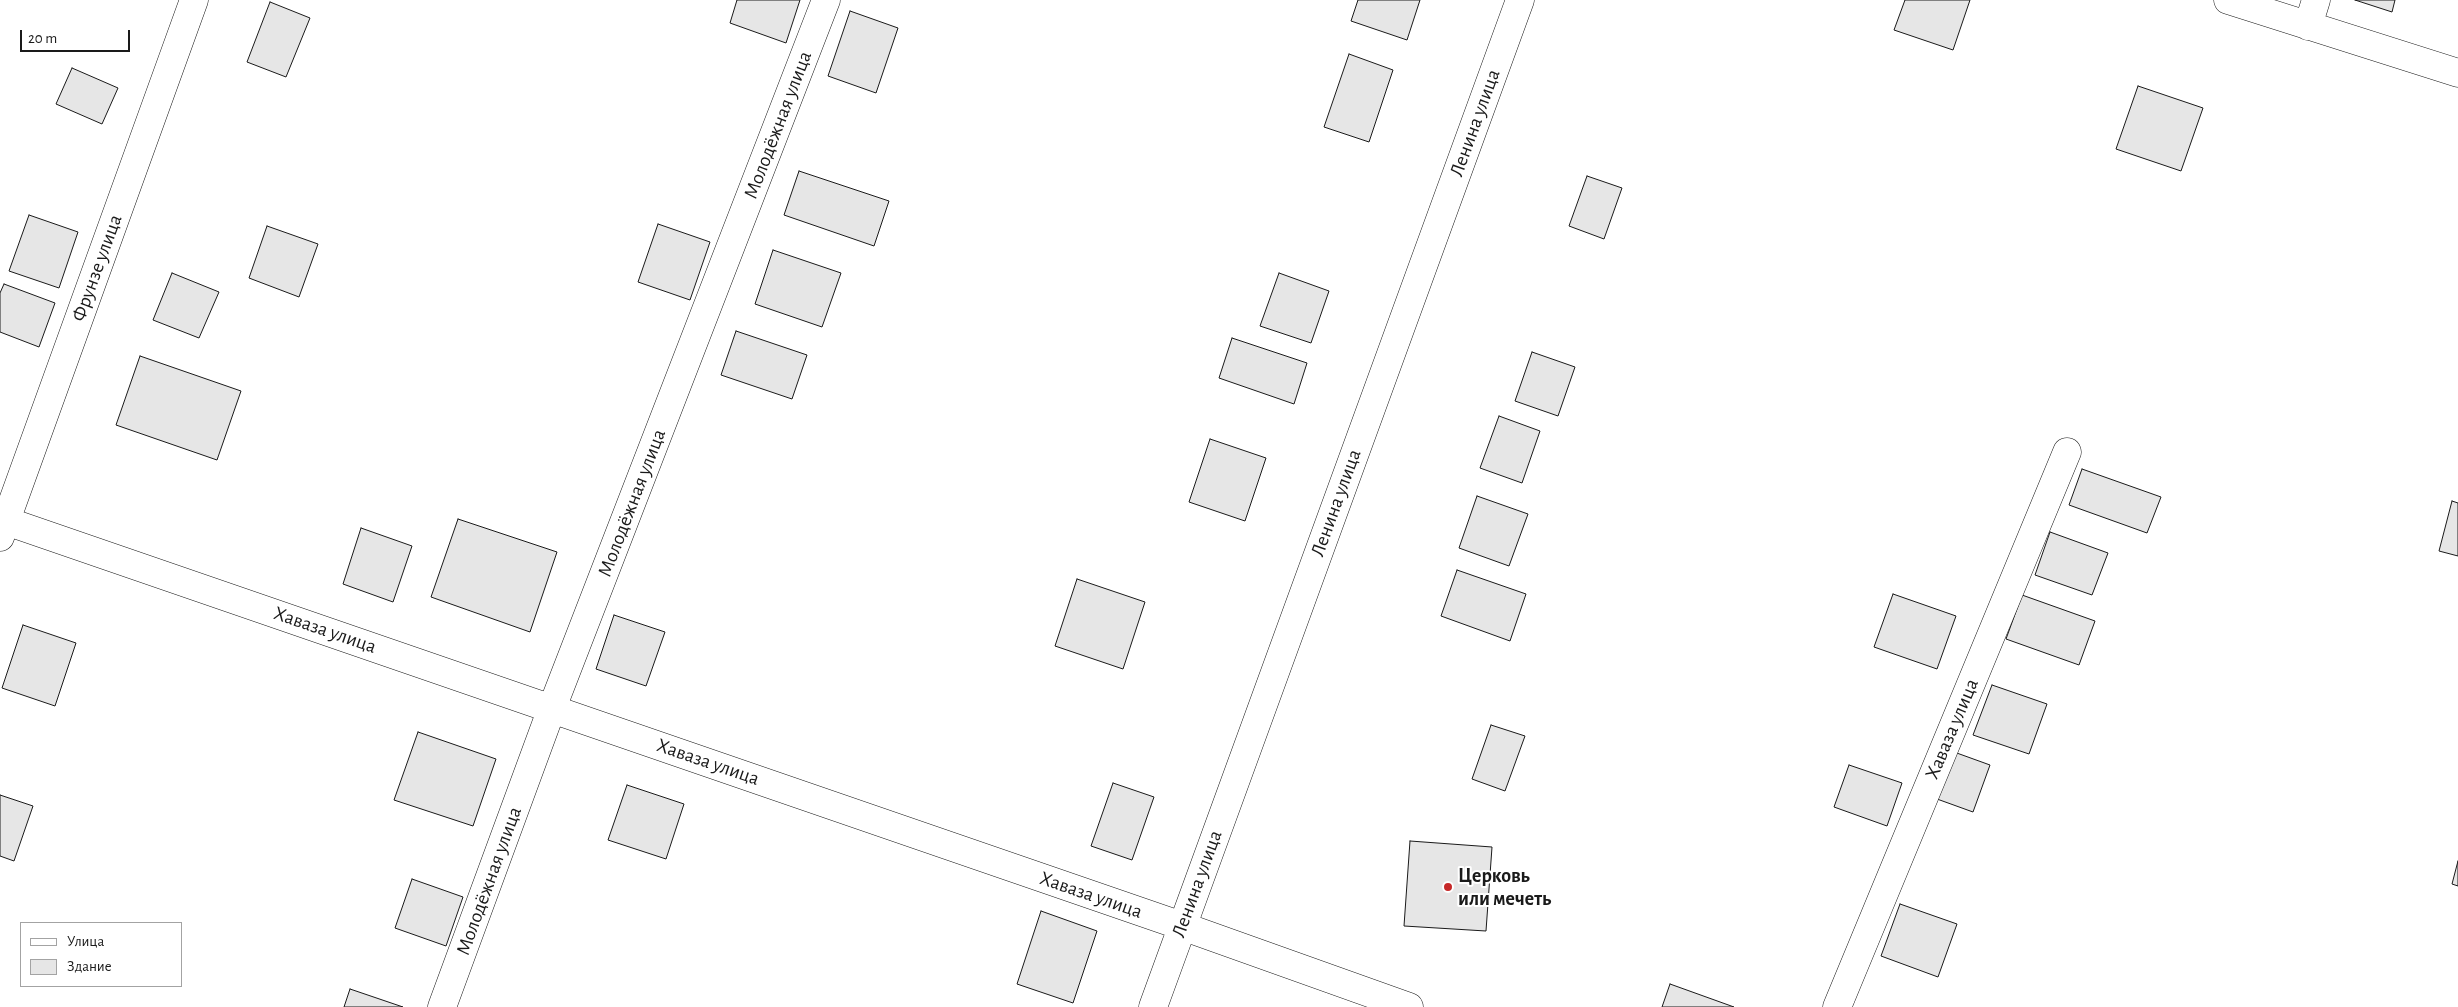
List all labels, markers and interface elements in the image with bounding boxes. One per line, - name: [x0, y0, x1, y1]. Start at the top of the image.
- scale bar: [22, 20, 132, 52]
- text: 20 m: [28, 31, 57, 46]
- street label: Молодёжная улица: [739, 48, 817, 202]
- street label: Ленина улица: [1445, 66, 1505, 180]
- street label: Фрунзе улица: [67, 211, 127, 325]
- street label: Молодёжная улица: [593, 426, 671, 580]
- street label: Ленина улица: [1306, 446, 1366, 560]
- street label: Хаваза улица: [270, 601, 380, 659]
- street label: Хаваза улица: [1920, 675, 1984, 783]
- street label: Хаваза улица: [653, 733, 763, 791]
- street label: Молодёжная улица: [451, 803, 527, 959]
- street label: Ленина улица: [1167, 827, 1227, 941]
- place label: Церковь или мечеть: [1458, 864, 1551, 911]
- street label: Хаваза улица: [1036, 866, 1146, 924]
- marker: Церковь или мечеть: [1442, 881, 1454, 893]
- legend: [20, 922, 182, 987]
- text: Улица: [67, 934, 104, 949]
- text: Здание: [67, 959, 112, 974]

